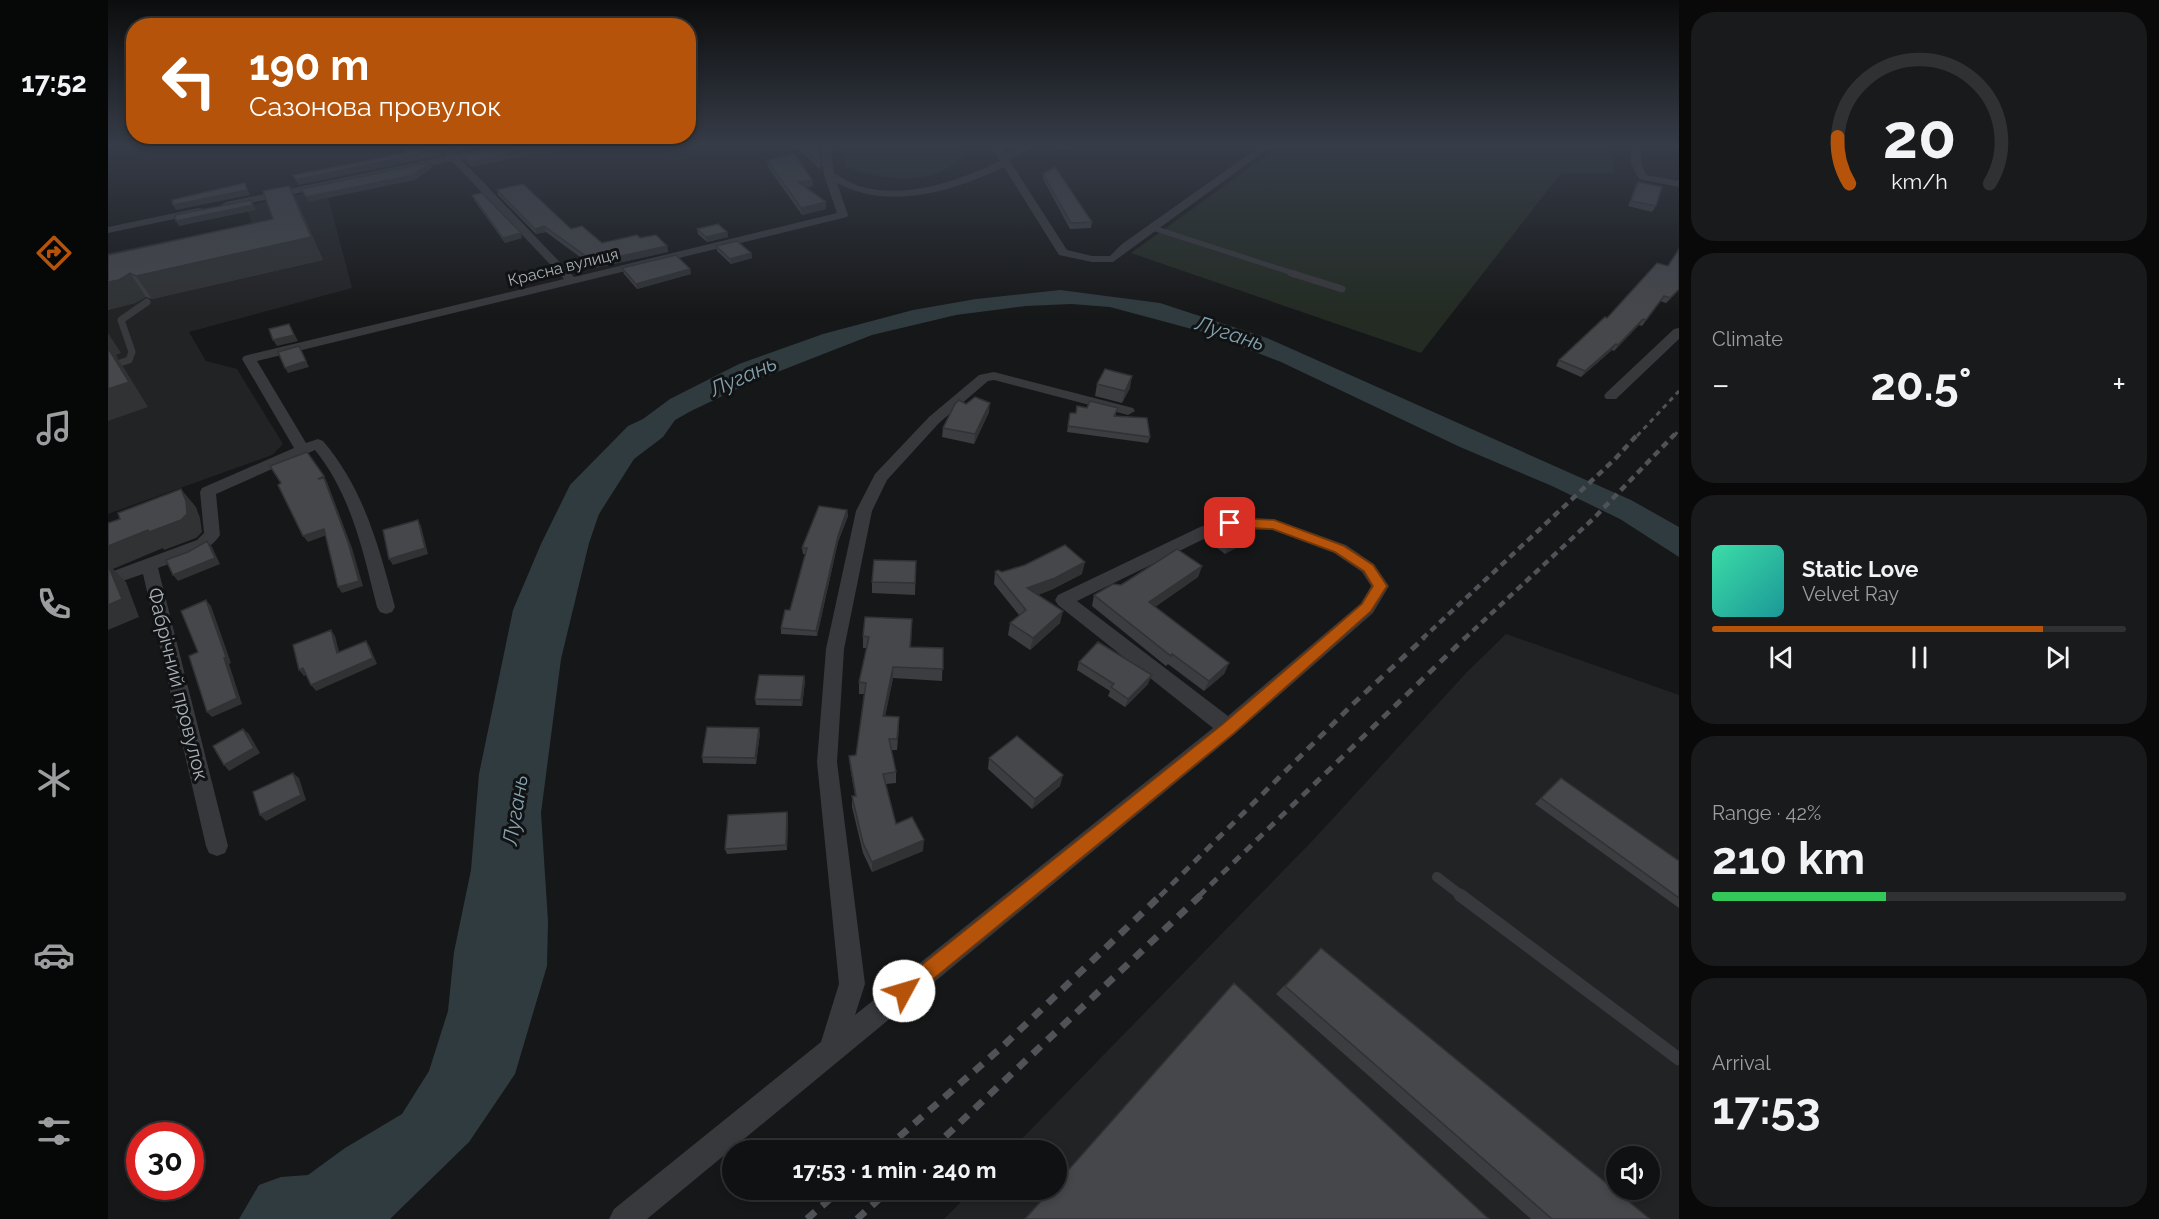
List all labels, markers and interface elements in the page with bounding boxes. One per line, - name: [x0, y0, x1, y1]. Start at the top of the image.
- text: 190 m: [249, 41, 369, 90]
- icon: left: [150, 42, 228, 120]
- text: 17:52: [21, 67, 87, 98]
- text: Сазонова провулок: [249, 91, 501, 122]
- text: 20: [1882, 99, 1956, 173]
- text: km/h: [1891, 169, 1947, 194]
- icon: directions: [33, 232, 75, 274]
- street label: Красна вулиця: [506, 244, 620, 290]
- water label: Лугань: [1191, 310, 1268, 356]
- text: Climate: [1712, 327, 1783, 351]
- water label: Лугань: [704, 350, 781, 402]
- text: 20.5°: [1871, 358, 1971, 411]
- text: −: [1712, 365, 1730, 404]
- text: +: [2112, 365, 2126, 404]
- icon: music: [33, 407, 75, 449]
- pin: [1204, 497, 1255, 548]
- icon: arrive: [1213, 506, 1246, 539]
- text: Static Love: [1802, 556, 1919, 582]
- text: Velvet Ray: [1802, 582, 1899, 606]
- icon: phone: [33, 583, 75, 625]
- street label: Фабрічний провулок: [142, 585, 214, 783]
- icon: previous: [1765, 641, 1798, 674]
- icon: pause: [1903, 641, 1936, 674]
- icon: next: [2041, 641, 2074, 674]
- icon: climate: [33, 759, 75, 801]
- water label: Лугань: [497, 773, 533, 848]
- text: Range · 42%: [1712, 801, 1821, 825]
- text: 210 km: [1712, 832, 1865, 885]
- icon: car: [33, 934, 75, 976]
- position arrow: [872, 959, 936, 1023]
- text: Arrival: [1712, 1051, 1771, 1075]
- text: 17:53: [1712, 1082, 1821, 1135]
- icon: filters: [33, 1110, 75, 1152]
- speed limit sign: 30: [126, 1122, 204, 1200]
- map controls: [1606, 1146, 1660, 1200]
- button: sound: [1606, 1146, 1660, 1200]
- text: 17:53 · 1 min · 240 m: [793, 1157, 996, 1183]

